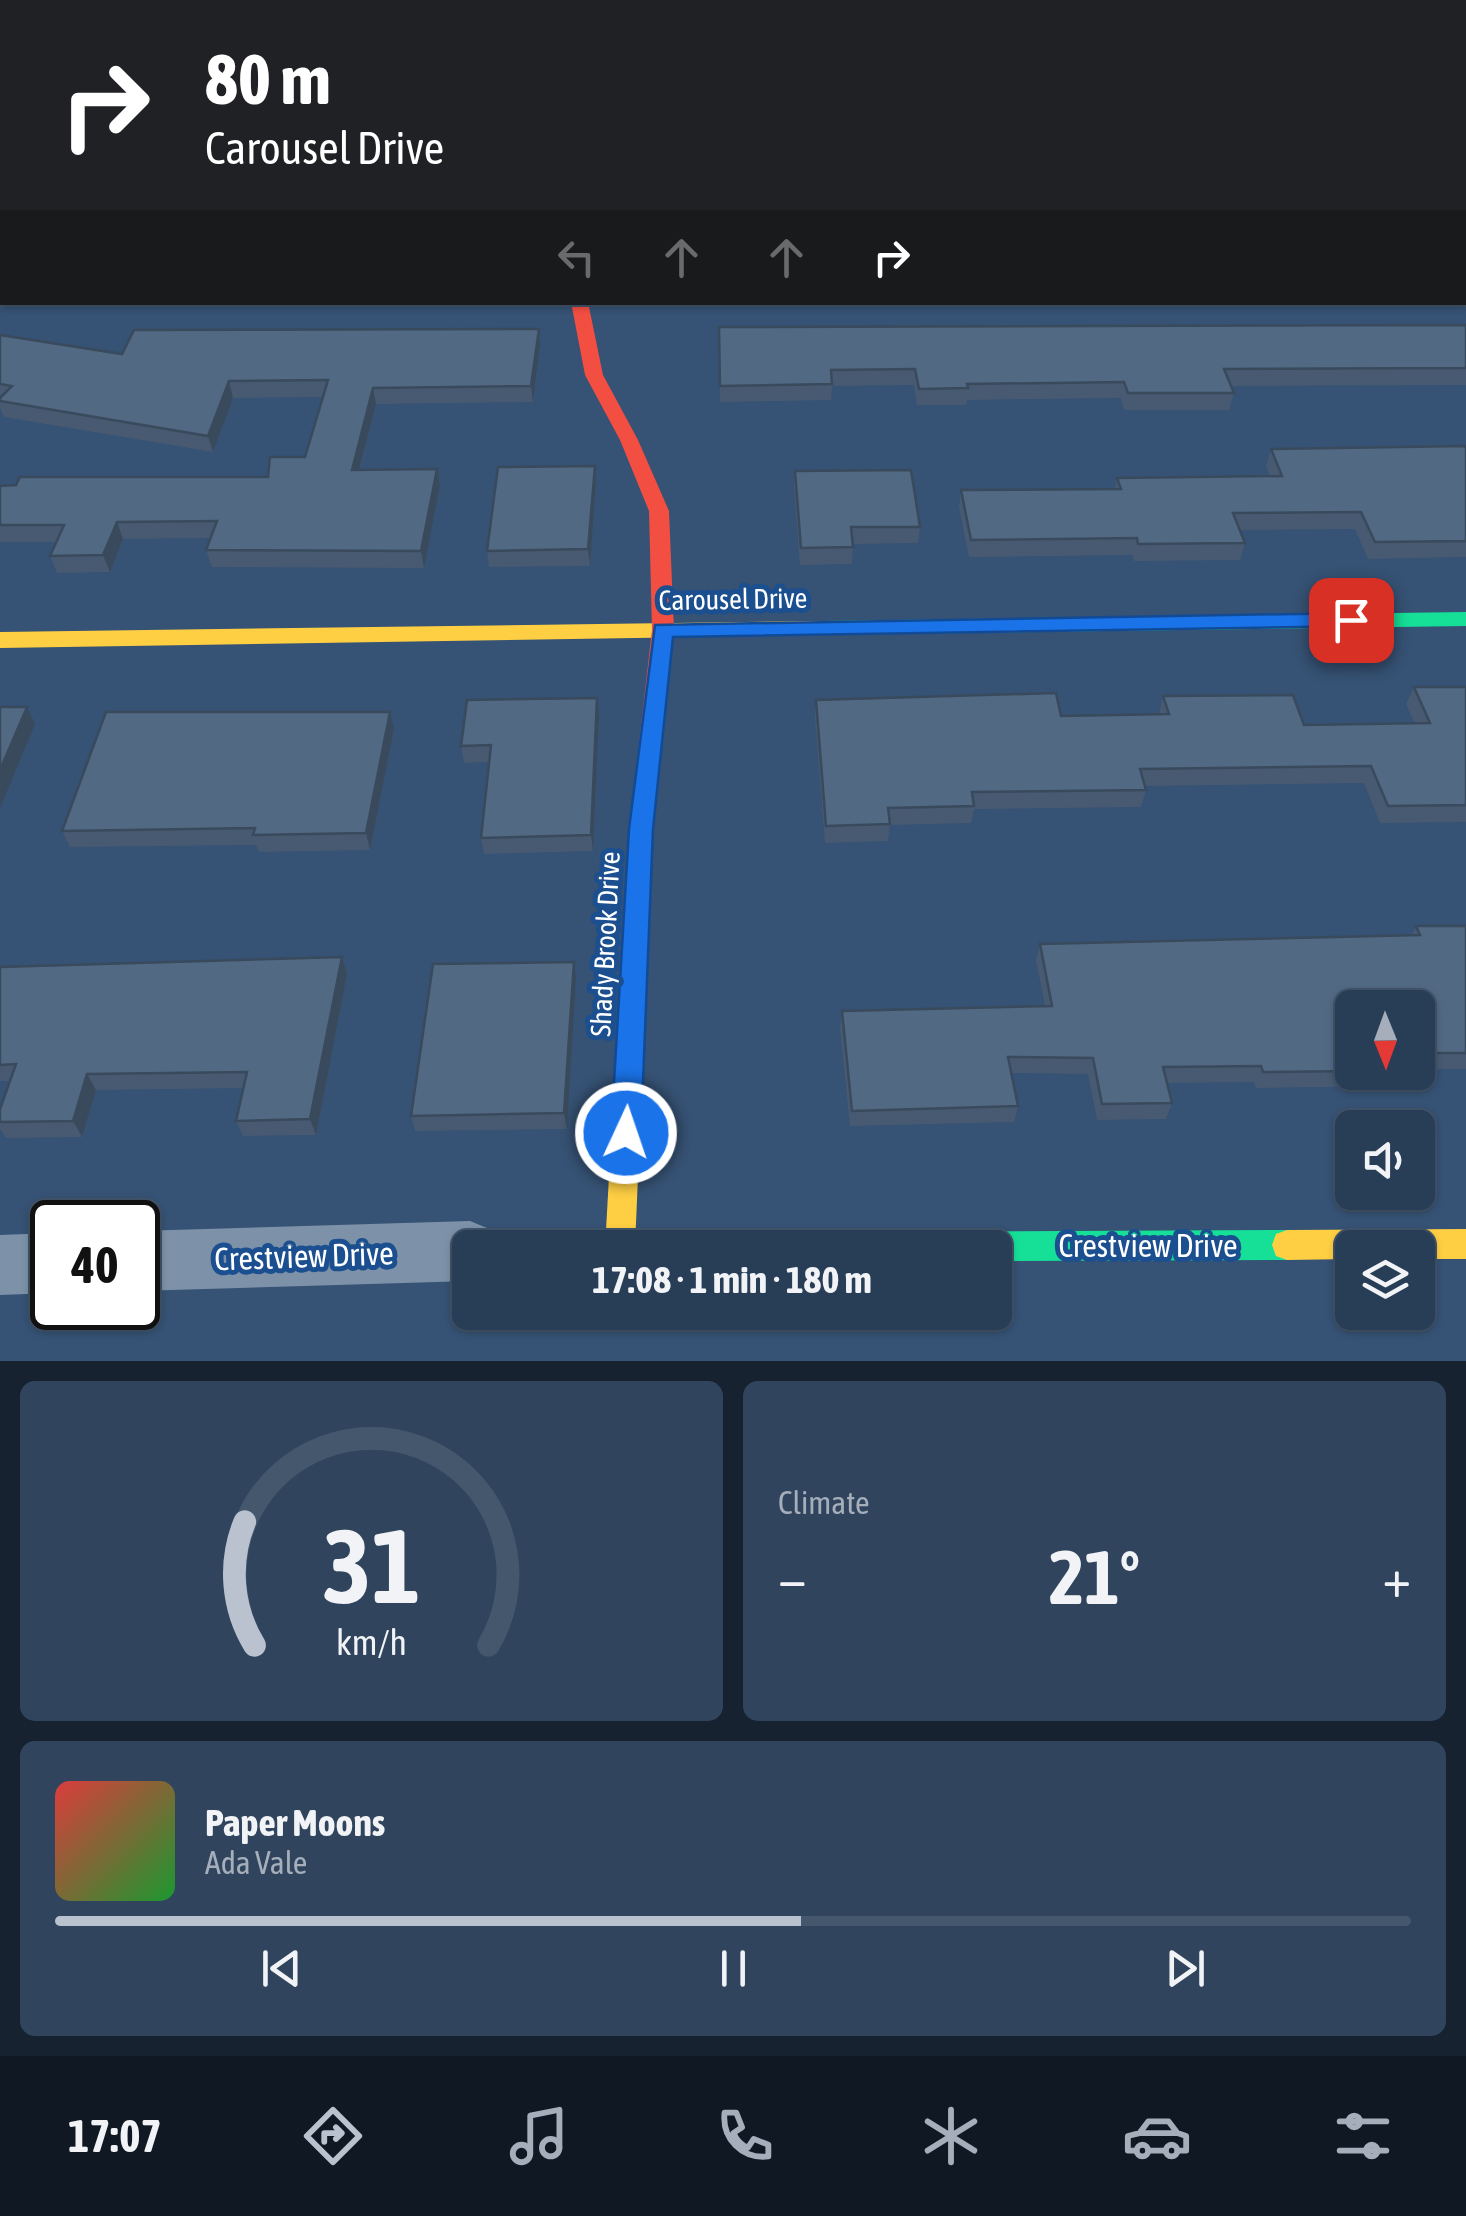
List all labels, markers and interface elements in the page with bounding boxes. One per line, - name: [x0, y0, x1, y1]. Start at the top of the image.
- text: 80 m: [205, 39, 331, 119]
- icon: right: [40, 40, 170, 170]
- text: Carousel Drive: [205, 122, 444, 174]
- icon: left: [549, 230, 604, 285]
- icon: ahead: [654, 230, 709, 285]
- icon: ahead: [759, 230, 814, 285]
- icon: right: [864, 230, 919, 285]
- pin: [1309, 578, 1394, 663]
- street label: Carousel Drive: [658, 582, 808, 616]
- icon: arrive: [1324, 593, 1379, 648]
- street label: Shady Brook Drive: [584, 851, 626, 1037]
- north arrow: [1335, 990, 1435, 1090]
- map controls: [1335, 990, 1435, 1330]
- position arrow: [574, 1081, 678, 1185]
- button: sound: [1335, 1110, 1435, 1210]
- speed limit sign: 40: [30, 1200, 160, 1330]
- street label: Crestview Drive: [1058, 1227, 1238, 1264]
- button: layers: [1335, 1230, 1435, 1330]
- street label: Crestview Drive: [214, 1234, 394, 1278]
- text: 17:08 · 1 min · 180 m: [592, 1258, 872, 1301]
- text: Climate: [778, 1484, 870, 1521]
- text: 31: [323, 1506, 420, 1625]
- text: 21°: [1049, 1534, 1140, 1620]
- text: −: [778, 1546, 807, 1609]
- text: +: [1382, 1546, 1411, 1609]
- text: km/h: [336, 1622, 407, 1663]
- text: Paper Moons: [205, 1801, 385, 1844]
- text: Ada Vale: [205, 1844, 307, 1881]
- icon: previous: [254, 1941, 309, 1996]
- icon: pause: [706, 1941, 761, 1996]
- icon: next: [1158, 1941, 1213, 1996]
- icon: directions: [298, 2101, 368, 2171]
- icon: music: [504, 2101, 574, 2171]
- icon: phone: [710, 2101, 780, 2171]
- icon: climate: [916, 2101, 986, 2171]
- icon: car: [1122, 2101, 1192, 2171]
- icon: filters: [1328, 2101, 1398, 2171]
- text: 17:07: [68, 2110, 162, 2162]

